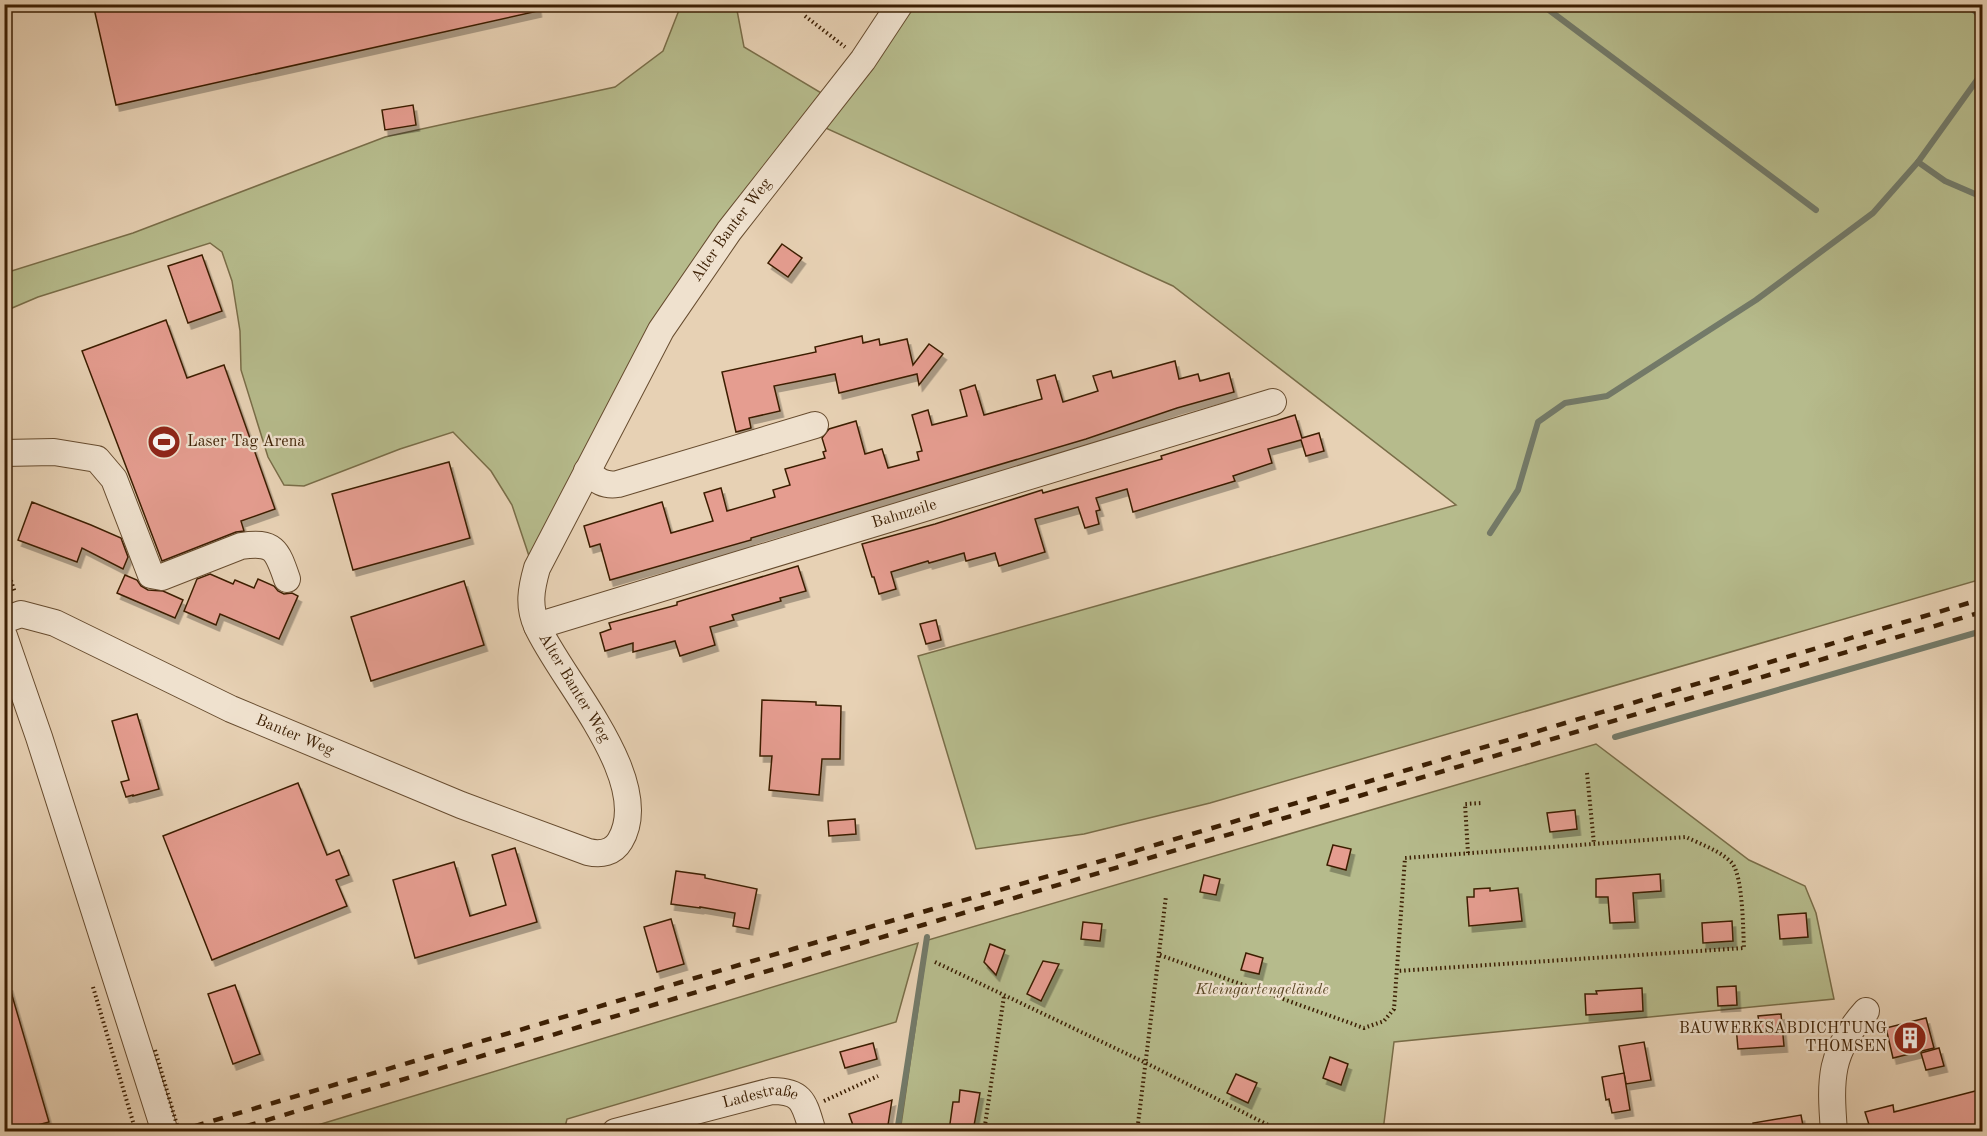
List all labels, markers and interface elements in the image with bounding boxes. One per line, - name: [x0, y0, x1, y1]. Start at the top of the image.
- street label: Alter Banter Weg: [689, 175, 775, 285]
- sports icon: Laser Tag Arena: [146, 424, 182, 460]
- place label: Laser Tag Arena: [187, 434, 305, 450]
- street label: Bahnzeile: [870, 497, 939, 532]
- street label: Alter Banter Weg: [535, 631, 613, 745]
- street label: Banter Weg: [253, 712, 336, 759]
- park label: Kleingartengelände: [1194, 982, 1329, 998]
- building icon: BAUWERKSABDICHTUNG THOMSEN: [1892, 1020, 1928, 1056]
- place label: BAUWERKSABDICHTUNG THOMSEN: [1679, 1021, 1887, 1055]
- street label: Ladestraße: [721, 1082, 801, 1112]

